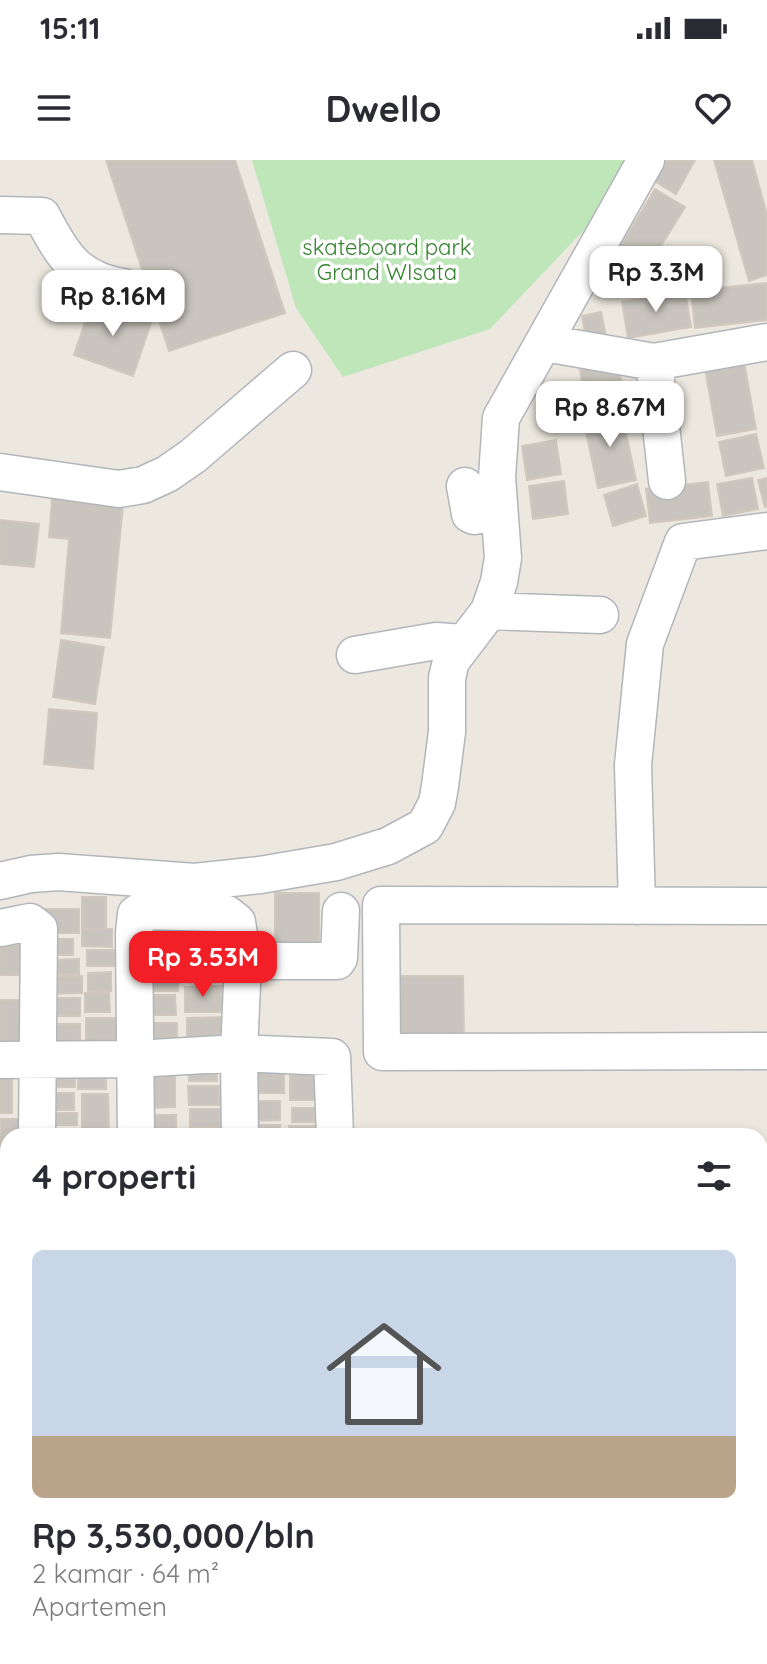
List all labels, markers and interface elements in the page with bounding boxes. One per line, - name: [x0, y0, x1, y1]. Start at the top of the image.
- text: 15:11: [40, 9, 100, 47]
- icon: menu: [32, 86, 76, 130]
- text: Dwello: [325, 86, 442, 131]
- icon: heart: [691, 86, 735, 130]
- park label: skateboard park Grand WIsata: [302, 233, 472, 286]
- pin: Rp 3.3M: [582, 246, 730, 314]
- text: Rp 3.3M: [607, 255, 705, 288]
- pin: Rp 8.16M: [30, 270, 196, 338]
- text: Rp 8.16M: [60, 279, 166, 312]
- pin: Rp 8.67M: [527, 381, 693, 449]
- text: Rp 8.67M: [554, 390, 666, 423]
- pin: Rp 3.53M: [120, 931, 286, 999]
- text: Rp 3.53M: [147, 940, 259, 973]
- icon: filters: [692, 1154, 736, 1198]
- text: 4 properti: [32, 1155, 196, 1198]
- icon: home: [312, 1302, 456, 1446]
- text: Rp 3,530,000/bln: [32, 1514, 315, 1557]
- text: 2 kamar · 64 m²: [32, 1557, 219, 1590]
- text: Apartemen: [32, 1590, 167, 1623]

